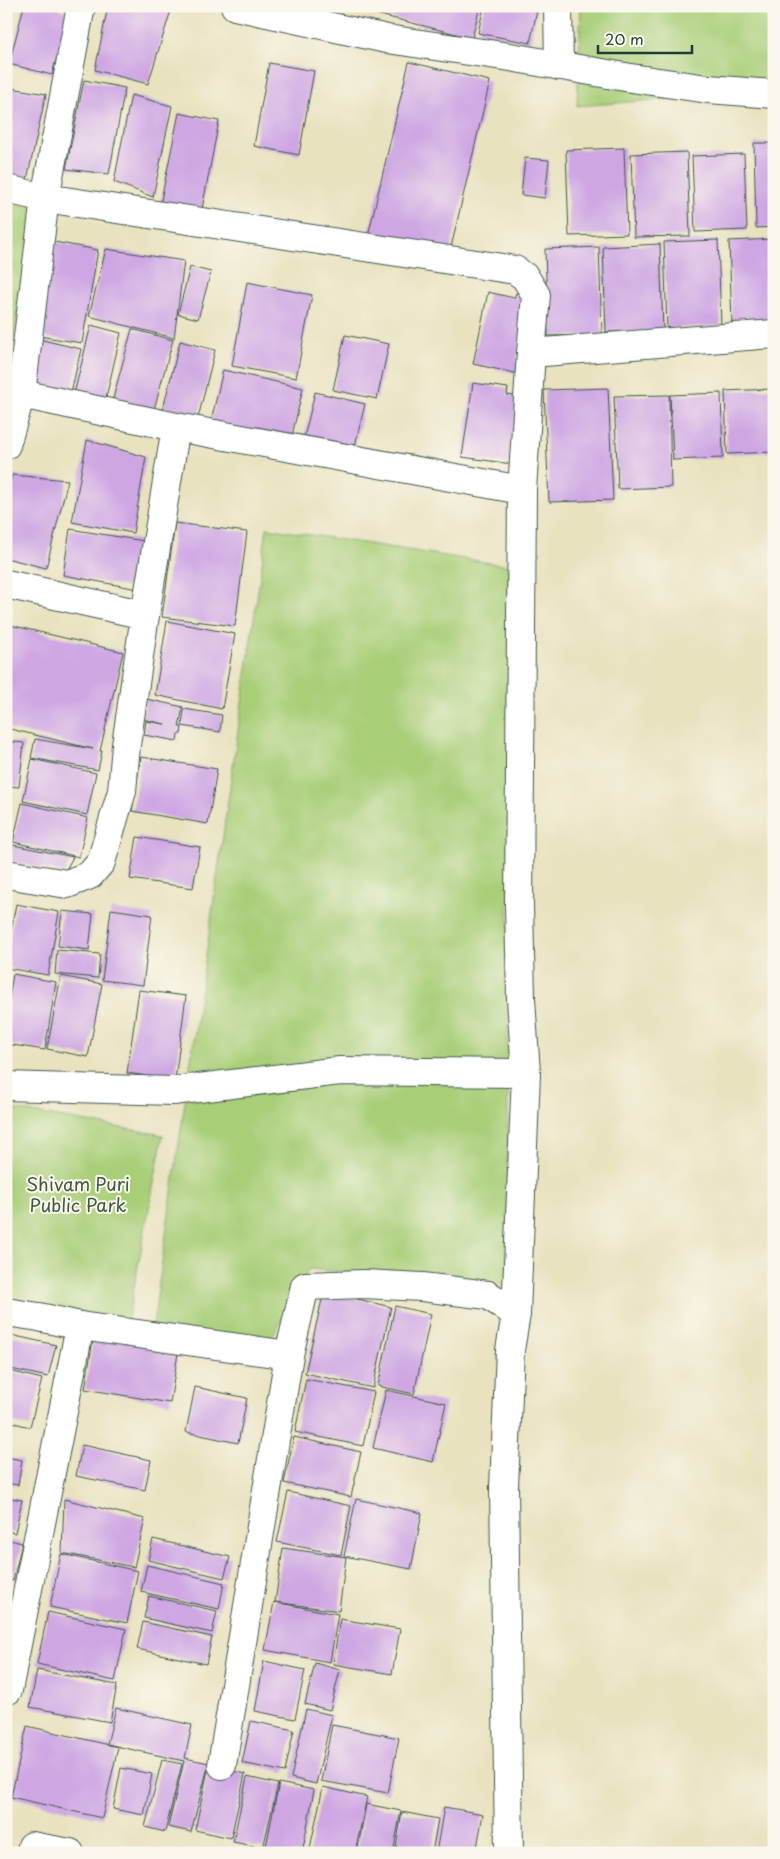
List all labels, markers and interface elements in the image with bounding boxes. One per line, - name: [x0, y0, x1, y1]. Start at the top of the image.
- scale bar: [598, 22, 691, 54]
- text: 20 m: [605, 27, 644, 50]
- park label: Shivam Puri Public Park: [26, 1170, 130, 1218]

